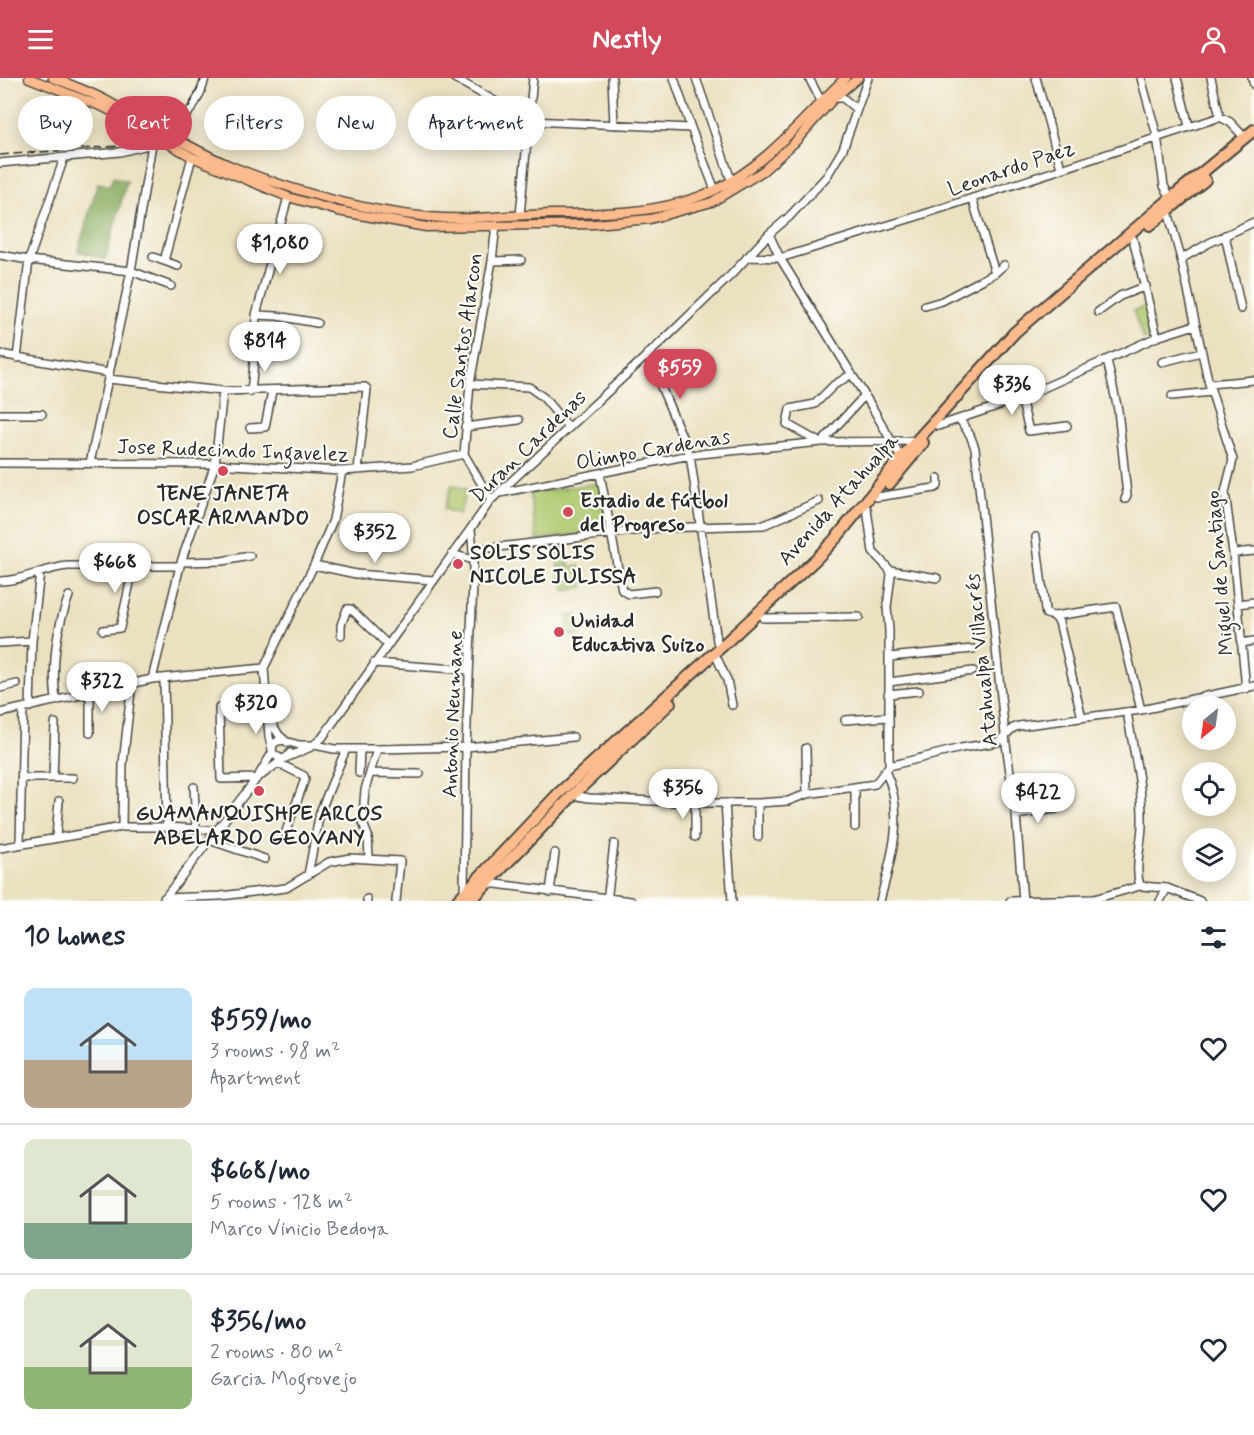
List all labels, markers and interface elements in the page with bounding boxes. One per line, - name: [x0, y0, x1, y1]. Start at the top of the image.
- text: Nestly: [592, 22, 662, 57]
- icon: menu: [24, 23, 57, 56]
- icon: person: [1197, 23, 1230, 56]
- chip: Buy: [18, 96, 93, 150]
- chip: Rent: [105, 96, 192, 150]
- chip: Filters: [204, 96, 304, 150]
- chip: New: [316, 96, 396, 150]
- chip: Apartment: [408, 96, 545, 150]
- street label: Leonardo Paez: [944, 134, 1079, 204]
- pin: $1,080: [231, 224, 329, 275]
- text: $1,080: [251, 230, 309, 257]
- street label: Calle Santos Alarcon: [436, 251, 490, 441]
- pin: $814: [229, 322, 301, 373]
- text: $814: [243, 328, 287, 355]
- pin: $559: [644, 349, 716, 400]
- text: $559: [658, 355, 702, 382]
- pin: $336: [976, 365, 1048, 416]
- text: $336: [993, 371, 1031, 398]
- street label: Duran Cardenas: [464, 384, 593, 510]
- street label: Olimpo Cardenas: [574, 423, 733, 477]
- street label: Avenida Atahualpa: [772, 427, 906, 572]
- street label: Jose Rudecindo Ingavelez: [116, 433, 350, 471]
- marker: TENE JANETA OSCAR ARMANDO: [216, 464, 230, 478]
- place label: TENE JANETA OSCAR ARMANDO: [137, 480, 309, 532]
- place label: Estadio de fútbol del Progreso: [580, 487, 728, 539]
- street label: Miguel de Santiago: [1199, 489, 1243, 657]
- marker: Estadio de fútbol del Progreso: [561, 505, 575, 519]
- pin: $352: [339, 513, 411, 564]
- text: $352: [353, 519, 397, 546]
- place label: SOLIS SOLIS NICOLE JULISSA: [470, 539, 637, 591]
- pin: $668: [79, 543, 151, 594]
- text: $668: [93, 549, 137, 576]
- marker: SOLIS SOLIS NICOLE JULISSA: [451, 557, 465, 571]
- street label: Atahualpa Villacrés: [959, 572, 1005, 748]
- place label: Unidad Educativa Suizo: [571, 607, 705, 659]
- marker: Unidad Educativa Suizo: [552, 625, 566, 639]
- street label: Antonio Neumane: [436, 630, 470, 798]
- pin: $322: [66, 662, 138, 713]
- text: $322: [80, 668, 124, 695]
- pin: $320: [220, 684, 292, 735]
- text: $320: [234, 690, 278, 717]
- north arrow: [1182, 696, 1236, 750]
- map controls: [1182, 696, 1236, 882]
- button: locate: [1182, 762, 1236, 816]
- pin: $356: [647, 769, 719, 820]
- pin: $422: [1002, 773, 1074, 824]
- text: $356: [663, 775, 703, 802]
- text: $422: [1015, 779, 1061, 806]
- marker: GUAMANQUISHPE ARCOS ABELARDO GEOVANY: [252, 784, 266, 798]
- place label: GUAMANQUISHPE ARCOS ABELARDO GEOVANY: [136, 800, 382, 852]
- button: layers: [1182, 828, 1236, 882]
- text: 10 homes: [24, 920, 125, 954]
- icon: filters: [1197, 921, 1230, 954]
- text: $559/mo: [210, 1004, 312, 1038]
- icon: home: [72, 1012, 144, 1084]
- icon: heart: [1197, 1032, 1230, 1065]
- text: 3 rooms · 98 m²: [210, 1038, 340, 1065]
- text: Apartment: [210, 1065, 301, 1092]
- text: $668/mo: [210, 1155, 310, 1189]
- icon: home: [72, 1163, 144, 1235]
- icon: heart: [1197, 1183, 1230, 1216]
- text: 5 rooms · 128 m²: [210, 1189, 353, 1216]
- text: Marco Vinicio Bedoya: [210, 1216, 388, 1243]
- text: $356/mo: [210, 1305, 306, 1339]
- icon: home: [72, 1313, 144, 1385]
- icon: heart: [1197, 1333, 1230, 1366]
- text: 2 rooms · 80 m²: [210, 1339, 343, 1366]
- text: Garcia Mogrovejo: [210, 1366, 357, 1393]

